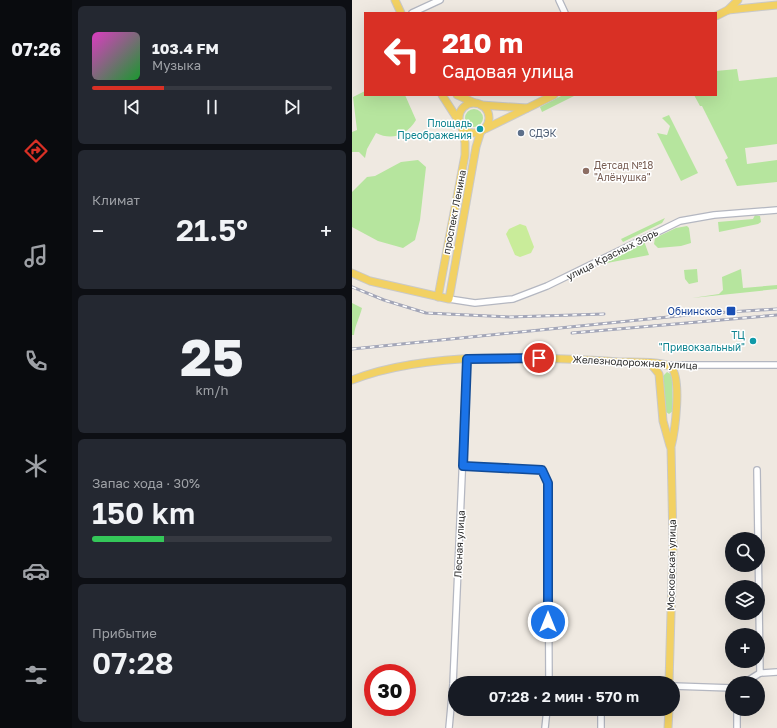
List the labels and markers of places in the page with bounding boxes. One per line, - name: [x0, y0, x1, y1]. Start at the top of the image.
- place label: Площадь Преображения: [397, 117, 472, 141]
- marker: Площадь Преображения: [475, 124, 485, 134]
- place label: СДЭК: [529, 127, 557, 139]
- marker: СДЭК: [516, 128, 526, 138]
- place label: Детсад №18 "Алёнушка": [594, 159, 653, 183]
- marker: Детсад №18 "Алёнушка": [581, 166, 591, 176]
- place label: Обнинское: [668, 305, 722, 317]
- marker: Обнинское: [725, 305, 737, 317]
- place label: ТЦ "Привокзальный": [659, 329, 745, 353]
- marker: ТЦ "Привокзальный": [748, 336, 758, 346]
- pin: [522, 341, 556, 375]

